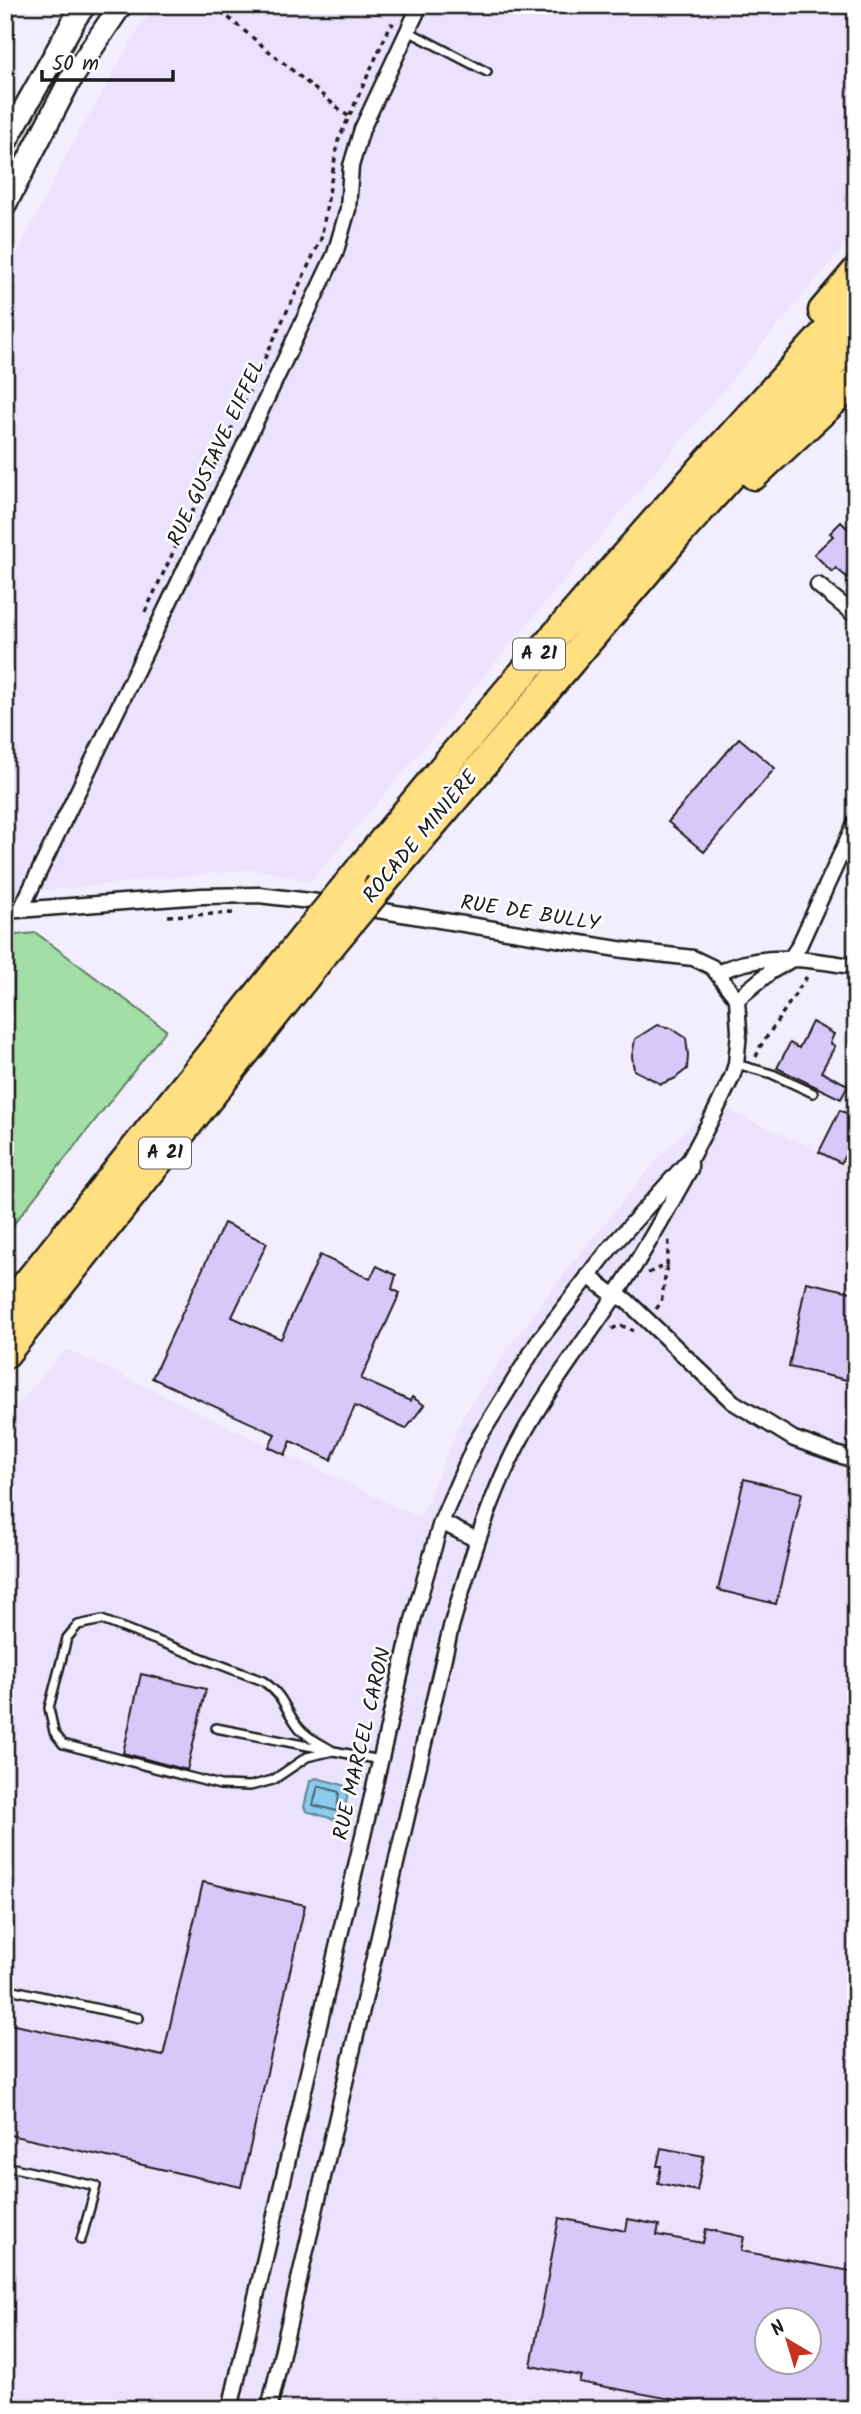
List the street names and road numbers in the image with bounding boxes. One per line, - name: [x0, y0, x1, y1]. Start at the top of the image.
- street label: RUE GUSTAVE EIFFEL: [159, 354, 275, 552]
- road number: A 21: [513, 638, 565, 670]
- street label: ROCADE MINIÈRE: [355, 763, 487, 911]
- street label: RUE DE BULLY: [458, 887, 603, 941]
- road number: A 21: [139, 1138, 191, 1168]
- street label: RUE MARCEL CARON: [325, 1645, 401, 1843]

